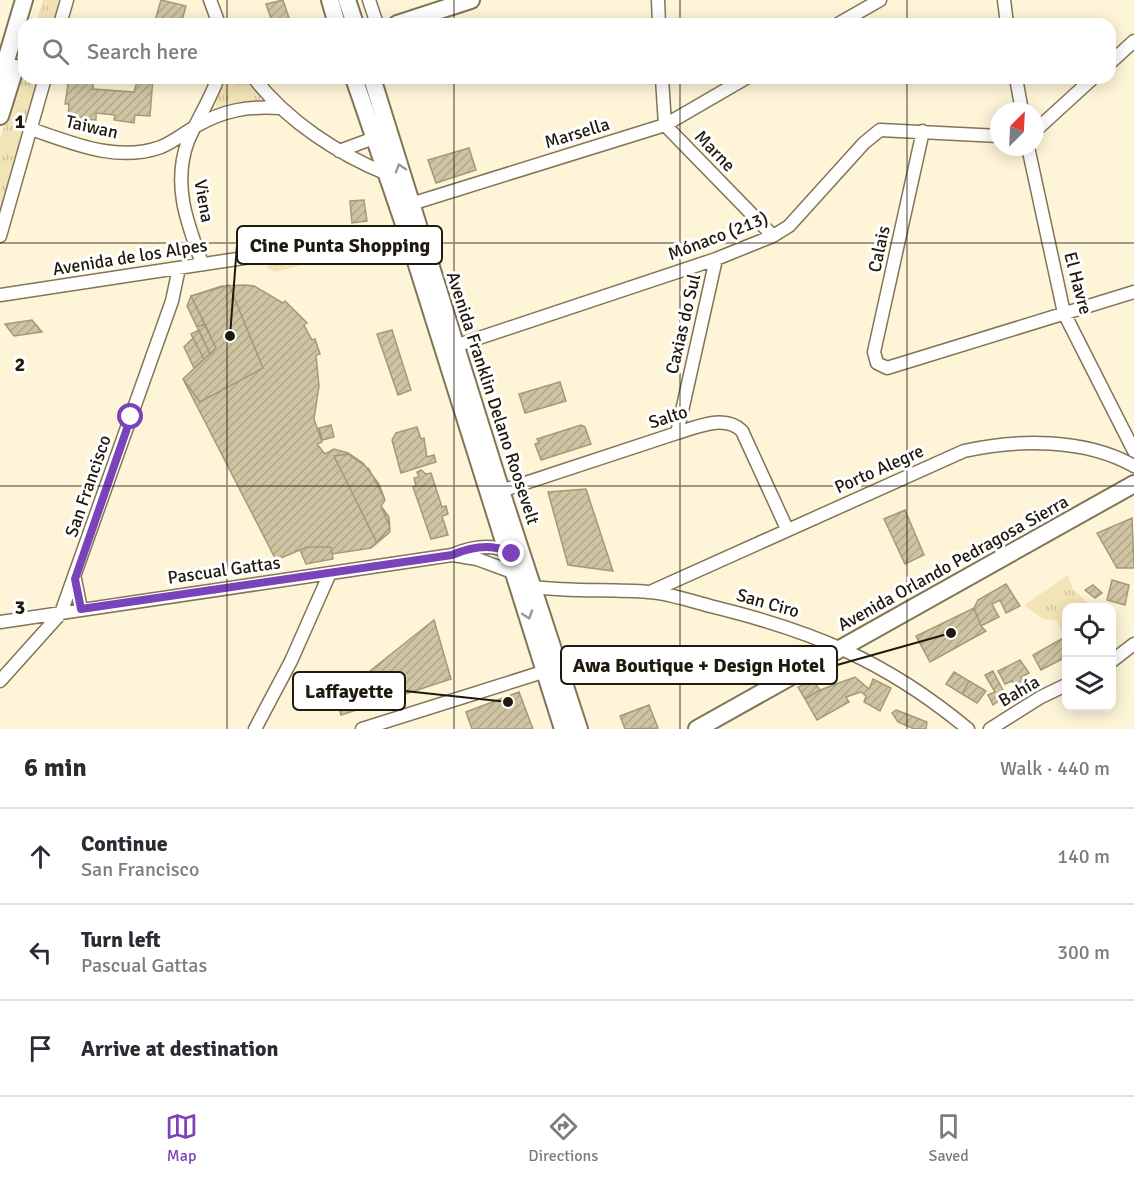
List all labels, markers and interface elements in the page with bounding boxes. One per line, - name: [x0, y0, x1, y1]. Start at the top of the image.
- search box: [18, 18, 1116, 84]
- icon: search: [39, 35, 72, 68]
- text: Search here: [87, 38, 198, 65]
- north arrow: [990, 102, 1044, 156]
- text: 1: [15, 109, 26, 134]
- street label: Taiwan: [64, 110, 120, 144]
- street label: Marsella: [542, 113, 612, 153]
- street label: Marne: [690, 126, 740, 176]
- one-way arrow: [395, 163, 407, 174]
- street label: Viena: [189, 178, 219, 224]
- street label: Mónaco (213): [665, 207, 771, 265]
- street label: Calais: [863, 224, 895, 274]
- callout: Cine Punta Shopping: [237, 226, 442, 264]
- text: Cine Punta Shopping: [250, 233, 431, 258]
- street label: Avenida de los Alpes: [51, 234, 209, 280]
- street label: El Havre: [1059, 249, 1097, 317]
- street label: Avenida Franklin Delano Roosevelt: [442, 269, 544, 527]
- street label: Caxias do Sul: [661, 272, 705, 376]
- text: 2: [15, 352, 25, 377]
- street label: Salto: [646, 400, 690, 434]
- route start: [117, 403, 143, 429]
- street label: San Francisco: [60, 432, 116, 540]
- street label: Porto Alegre: [831, 440, 927, 498]
- street label: Avenida Orlando Pedragosa Sierra: [834, 490, 1072, 636]
- route end: [498, 540, 524, 566]
- street label: Pascual Gattas: [166, 551, 282, 589]
- street label: San Ciro: [734, 584, 802, 622]
- text: 3: [15, 595, 25, 620]
- map controls: [1062, 603, 1116, 711]
- button: locate: [1062, 603, 1116, 657]
- one-way arrow: [521, 609, 533, 620]
- callout: Awa Boutique + Design Hotel: [561, 646, 837, 684]
- text: Awa Boutique + Design Hotel: [573, 653, 825, 678]
- button: layers: [1062, 657, 1116, 711]
- street label: Bahía: [995, 671, 1043, 711]
- callout: Laffayette: [293, 672, 405, 710]
- text: Laffayette: [305, 679, 393, 704]
- text: 6 min: [24, 752, 87, 784]
- text: Walk · 440 m: [1000, 756, 1110, 781]
- text: Continue: [81, 830, 168, 857]
- icon: ahead: [24, 840, 57, 873]
- text: 140 m: [1057, 844, 1110, 869]
- text: San Francisco: [81, 857, 199, 882]
- text: Turn left: [81, 926, 161, 953]
- icon: left: [24, 936, 57, 969]
- text: 300 m: [1057, 940, 1110, 965]
- text: Pascual Gattas: [81, 953, 207, 978]
- icon: arrive: [24, 1032, 57, 1065]
- text: Arrive at destination: [81, 1035, 278, 1062]
- tab: Map: [165, 1110, 198, 1166]
- tab: Directions: [528, 1110, 598, 1166]
- tab: Saved: [929, 1110, 969, 1166]

